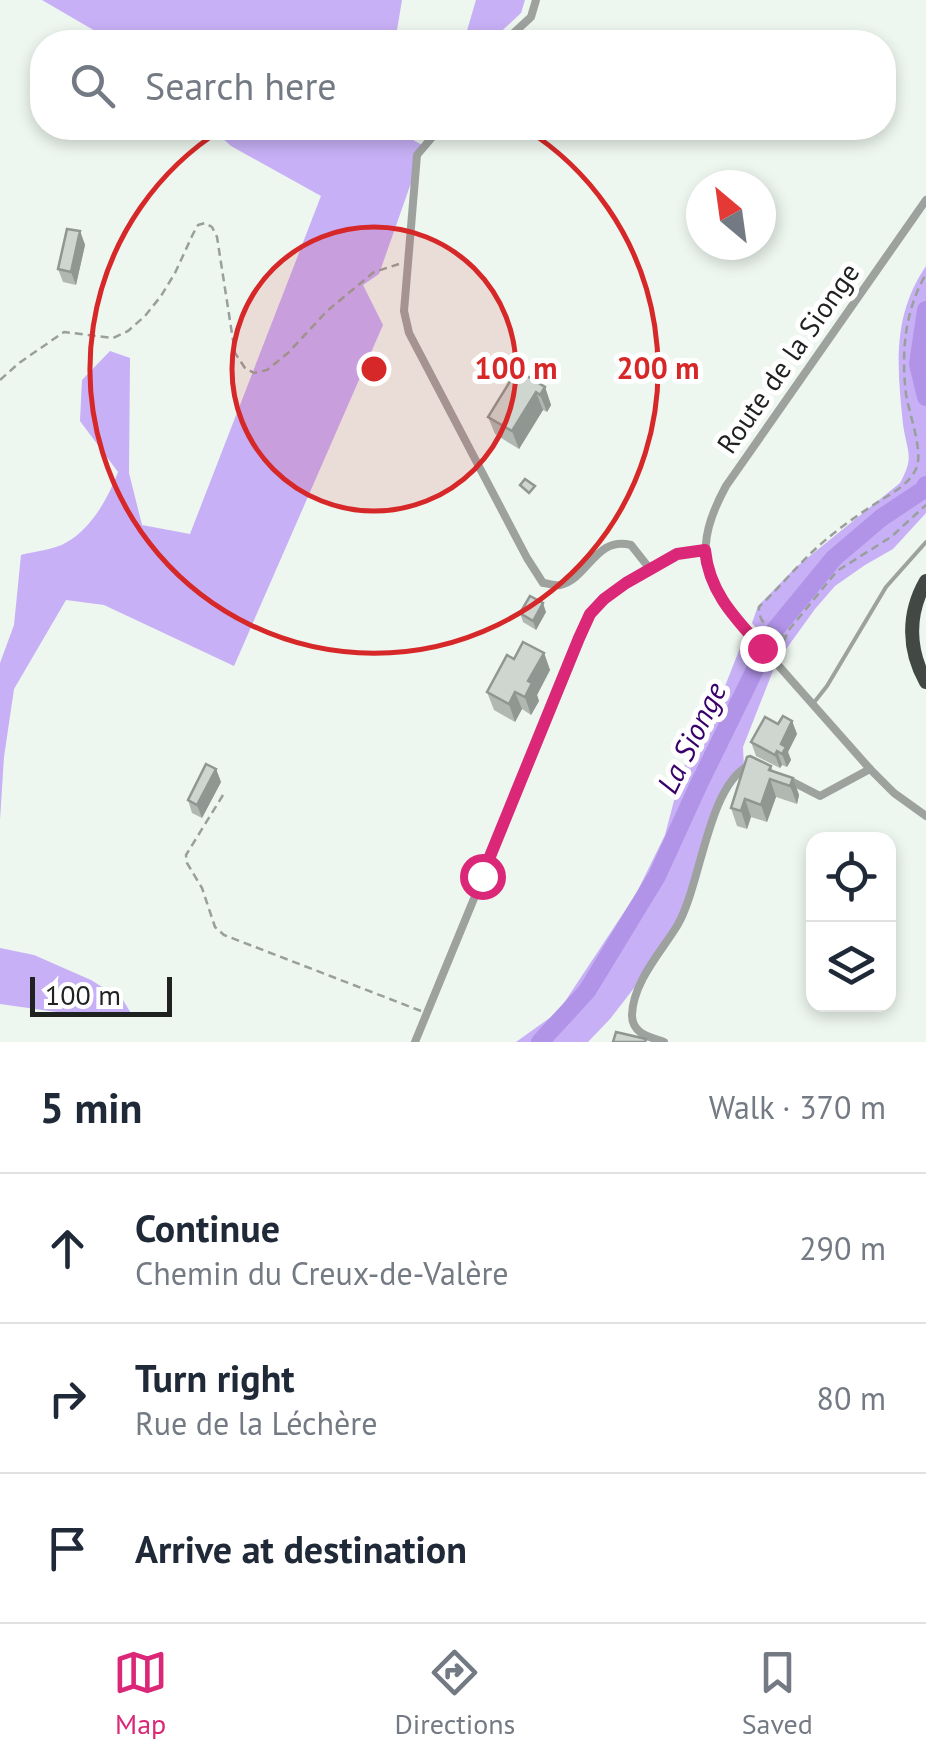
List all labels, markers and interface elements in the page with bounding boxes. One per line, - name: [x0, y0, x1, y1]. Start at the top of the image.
- search box: [30, 30, 896, 140]
- icon: search: [65, 58, 120, 113]
- text: Search here: [145, 61, 337, 110]
- north arrow: [686, 170, 776, 260]
- street label: Route de la Sionge: [708, 255, 867, 460]
- text: 100 m: [475, 348, 557, 387]
- text: 200 m: [617, 348, 699, 387]
- centre of rings: [356, 351, 392, 387]
- route end: [740, 626, 786, 672]
- water label: La Sionge: [647, 675, 734, 799]
- map controls: [806, 832, 896, 1012]
- button: locate: [806, 832, 896, 922]
- route start: [460, 854, 506, 900]
- button: layers: [806, 922, 896, 1012]
- scale bar: [30, 972, 172, 1016]
- text: 100 m: [45, 976, 121, 1013]
- text: 5 min: [40, 1080, 142, 1135]
- text: Walk · 370 m: [709, 1086, 886, 1128]
- text: Continue: [135, 1203, 280, 1252]
- icon: ahead: [40, 1221, 95, 1276]
- text: 290 m: [799, 1227, 886, 1269]
- text: Chemin du Creux-de-Valère: [135, 1252, 509, 1294]
- text: Turn right: [135, 1353, 295, 1402]
- icon: right: [40, 1371, 95, 1426]
- text: 80 m: [817, 1377, 886, 1419]
- text: Rue de la Léchère: [135, 1402, 377, 1444]
- icon: arrive: [40, 1521, 95, 1576]
- text: Arrive at destination: [135, 1524, 467, 1573]
- tab: Map: [113, 1645, 168, 1742]
- tab: Directions: [394, 1645, 515, 1742]
- tab: Saved: [742, 1645, 813, 1742]

